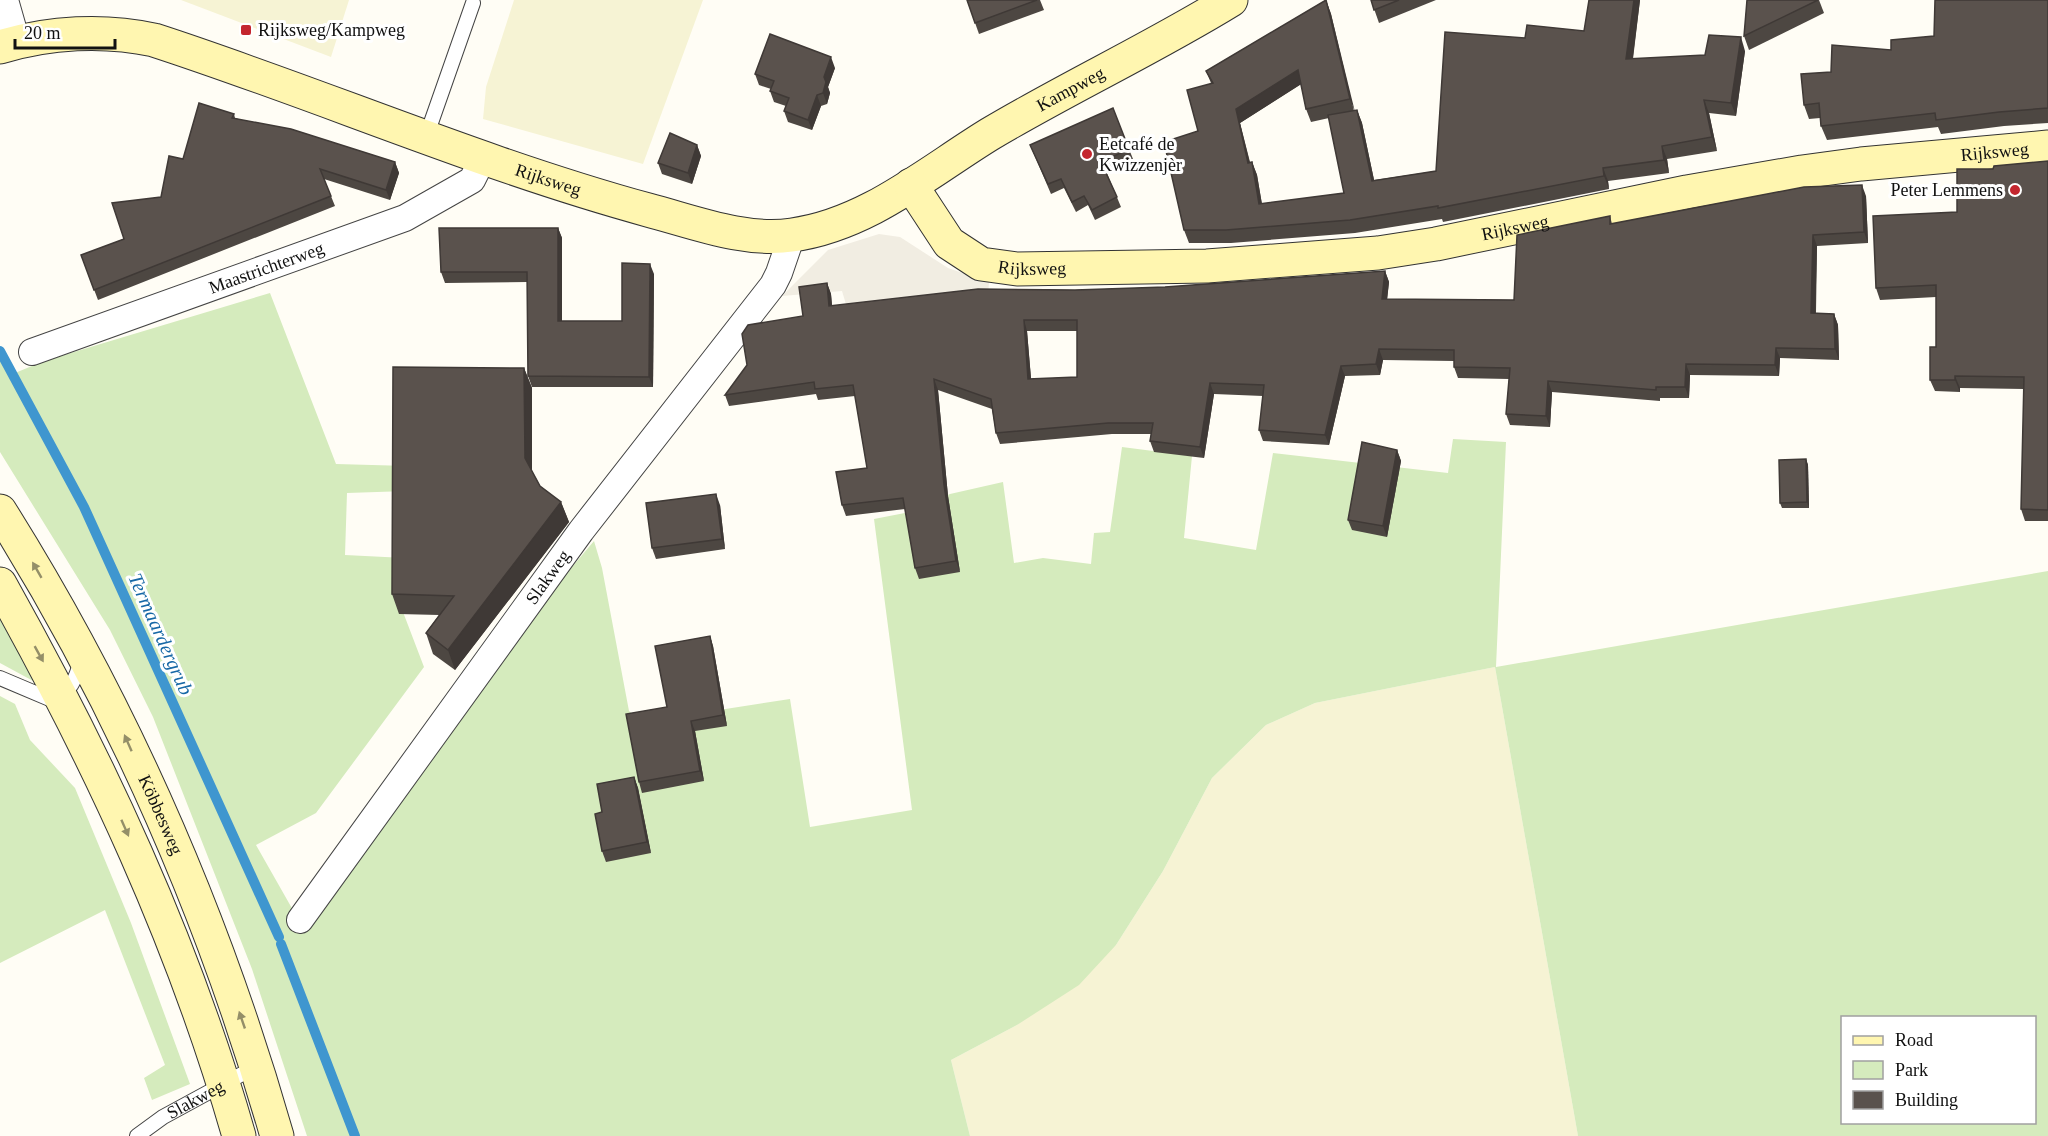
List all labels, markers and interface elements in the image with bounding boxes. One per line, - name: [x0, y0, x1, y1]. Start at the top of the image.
- scale bar: [15, 12, 116, 50]
- place label: Rijksweg/Kampweg: [258, 20, 405, 40]
- text: 20 m: [24, 23, 61, 43]
- marker: Rijksweg/Kampweg: [239, 23, 253, 37]
- street label: Kampweg: [1033, 63, 1108, 115]
- place label: Eetcafé de Kwizzenjèr: [1099, 134, 1182, 175]
- street label: Rijksweg: [1960, 139, 2029, 165]
- marker: Eetcafé de Kwizzenjèr: [1080, 147, 1094, 161]
- street label: Rijksweg: [513, 160, 584, 200]
- place label: Peter Lemmens: [1891, 180, 2003, 200]
- marker: Peter Lemmens: [2008, 183, 2022, 197]
- street label: Rijksweg: [1480, 211, 1550, 244]
- street label: Maastrichterweg: [206, 238, 327, 298]
- street label: Rijksweg: [997, 256, 1066, 279]
- street label: Slakweg: [521, 546, 574, 608]
- one-way arrow: [31, 562, 42, 578]
- water label: Termaardergrub: [123, 570, 198, 699]
- one-way arrow: [34, 646, 44, 663]
- one-way arrow: [123, 734, 132, 751]
- street label: Köbbesweg: [134, 772, 187, 858]
- one-way arrow: [121, 820, 130, 837]
- one-way arrow: [236, 1011, 246, 1029]
- legend: [1841, 1016, 2036, 1124]
- text: Road: [1895, 1030, 1933, 1050]
- text: Park: [1895, 1060, 1928, 1080]
- street label: Slakweg: [163, 1076, 227, 1123]
- text: Building: [1895, 1090, 1958, 1110]

